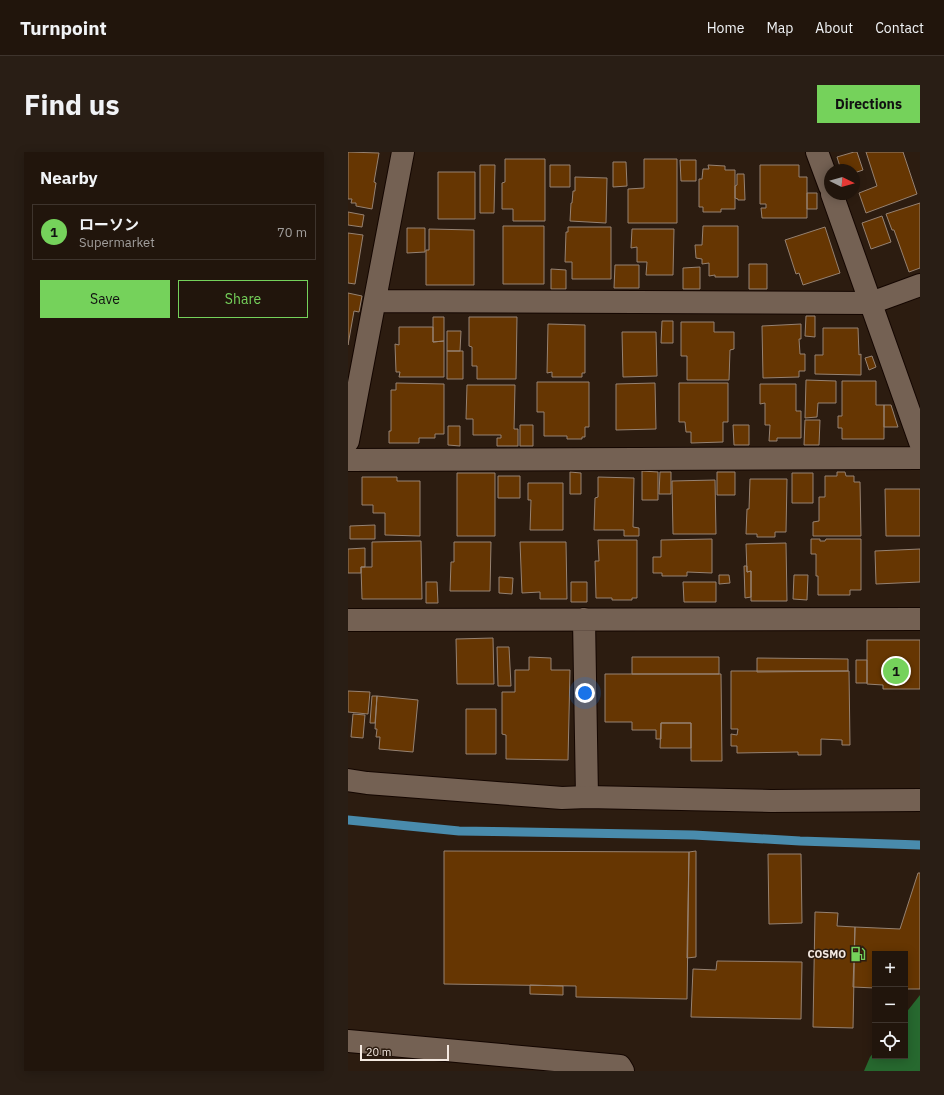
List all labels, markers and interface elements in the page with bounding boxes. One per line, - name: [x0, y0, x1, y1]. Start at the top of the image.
- text: Turnpoint: [20, 16, 107, 40]
- text: Home: [707, 19, 744, 37]
- text: Map: [766, 19, 793, 37]
- text: About: [815, 19, 853, 37]
- text: Contact: [875, 19, 924, 37]
- button: Directions: [817, 85, 920, 123]
- text: Find us: [24, 86, 120, 123]
- north arrow: [824, 164, 860, 200]
- text: Nearby: [40, 167, 98, 189]
- text: ローソン: [79, 215, 139, 234]
- text: 1: [50, 224, 58, 241]
- text: 70 m: [277, 224, 307, 241]
- text: Supermarket: [79, 234, 155, 251]
- button: Save: [40, 280, 170, 318]
- button: Share: [178, 280, 308, 318]
- pin: 1: [883, 656, 909, 686]
- your location: [575, 683, 595, 703]
- fuel station icon: COSMO: [849, 945, 867, 963]
- place label: COSMO: [807, 947, 846, 961]
- map controls: [872, 951, 908, 1059]
- button: +: [872, 951, 908, 987]
- button: −: [872, 987, 908, 1023]
- button: locate: [872, 1023, 908, 1059]
- scale bar: [360, 1043, 449, 1062]
- text: 20 m: [366, 1045, 391, 1059]

